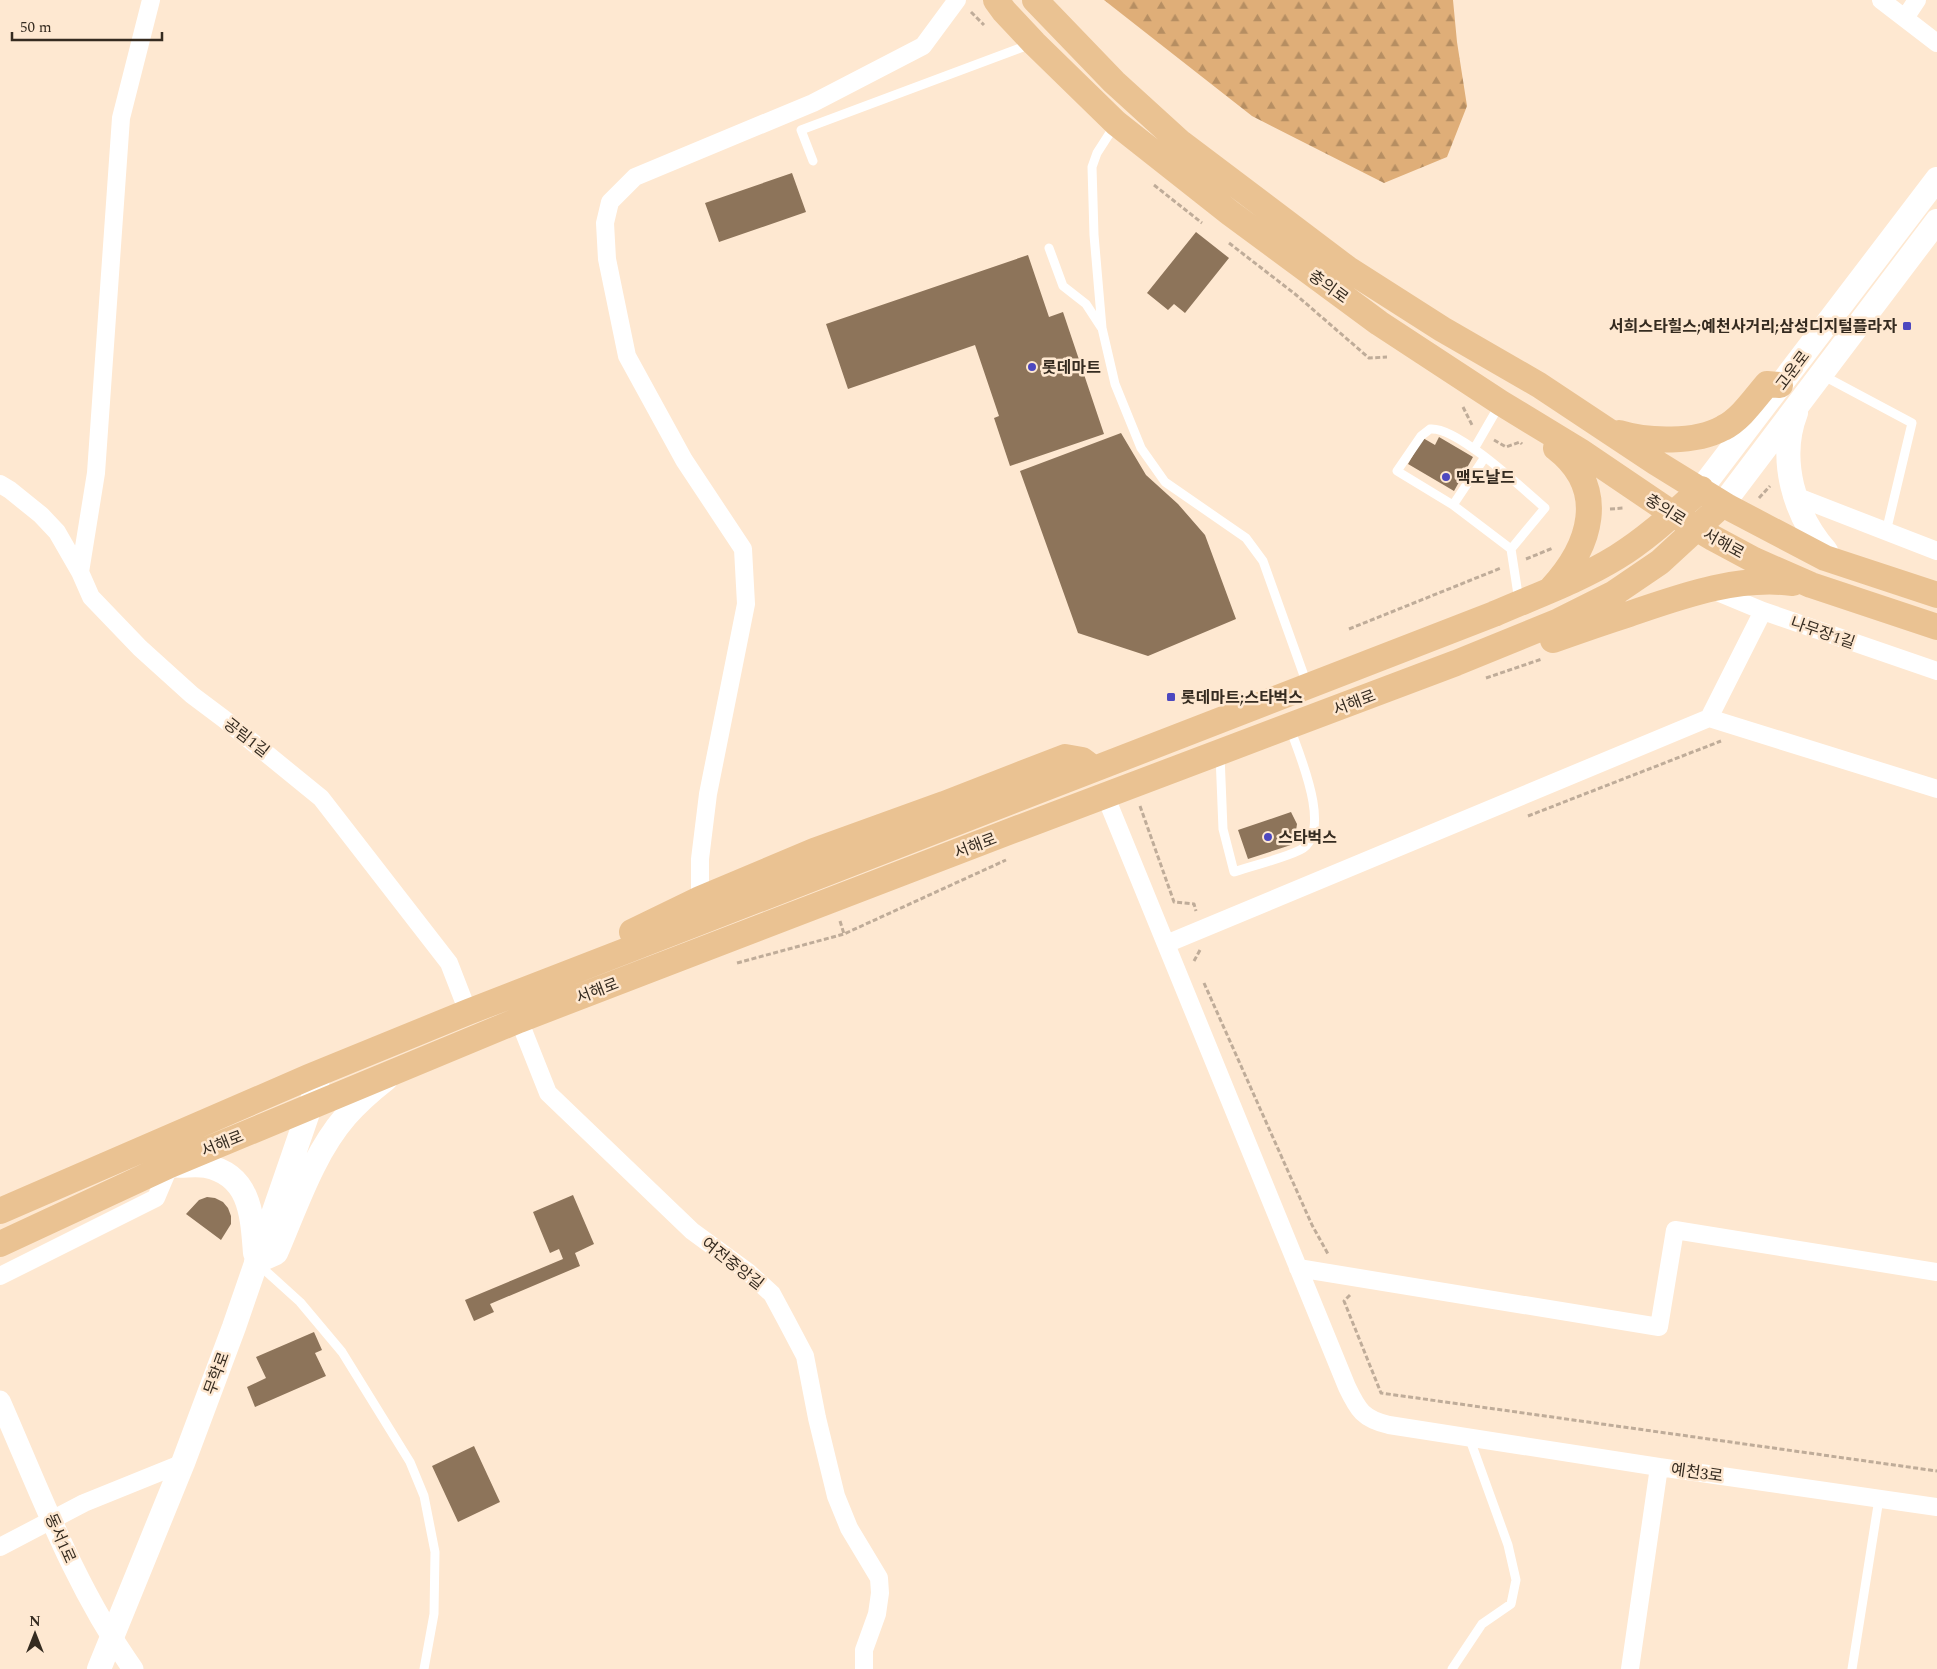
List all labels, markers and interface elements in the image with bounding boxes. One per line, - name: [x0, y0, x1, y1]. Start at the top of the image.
- scale bar: [12, 10, 162, 42]
- text: 50 m: [20, 16, 52, 39]
- street label: 충의로: [1303, 264, 1354, 310]
- place label: 서희스타힐스;예천사거리;삼성디지털플라자: [1609, 315, 1897, 339]
- marker: 서희스타힐스;예천사거리;삼성디지털플라자: [1901, 320, 1913, 332]
- street label: 고운로: [1770, 346, 1816, 395]
- place label: 롯데마트: [1042, 356, 1101, 380]
- marker: 롯데마트: [1026, 361, 1038, 373]
- place label: 맥도날드: [1456, 466, 1515, 490]
- marker: 맥도날드: [1440, 471, 1452, 483]
- street label: 충의로: [1640, 488, 1691, 532]
- street label: 서해로: [1698, 523, 1749, 565]
- street label: 나무장1길: [1787, 611, 1858, 655]
- street label: 서해로: [1329, 684, 1380, 722]
- place label: 롯데마트;스타벅스: [1181, 686, 1303, 710]
- marker: 롯데마트;스타벅스: [1165, 691, 1177, 703]
- street label: 공림1길: [218, 712, 274, 763]
- place label: 스타벅스: [1278, 826, 1337, 850]
- street label: 서해로: [950, 827, 1001, 865]
- marker: 스타벅스: [1262, 831, 1274, 843]
- street label: 서해로: [572, 972, 623, 1010]
- street label: 서해로: [197, 1124, 248, 1163]
- street label: 여전중앙길: [696, 1232, 769, 1296]
- street label: 무학로: [198, 1348, 236, 1398]
- street label: 예천3로: [1669, 1457, 1725, 1489]
- street label: 동서1로: [39, 1510, 82, 1567]
- north arrow: [10, 1609, 60, 1659]
- text: N: [29, 1611, 41, 1632]

